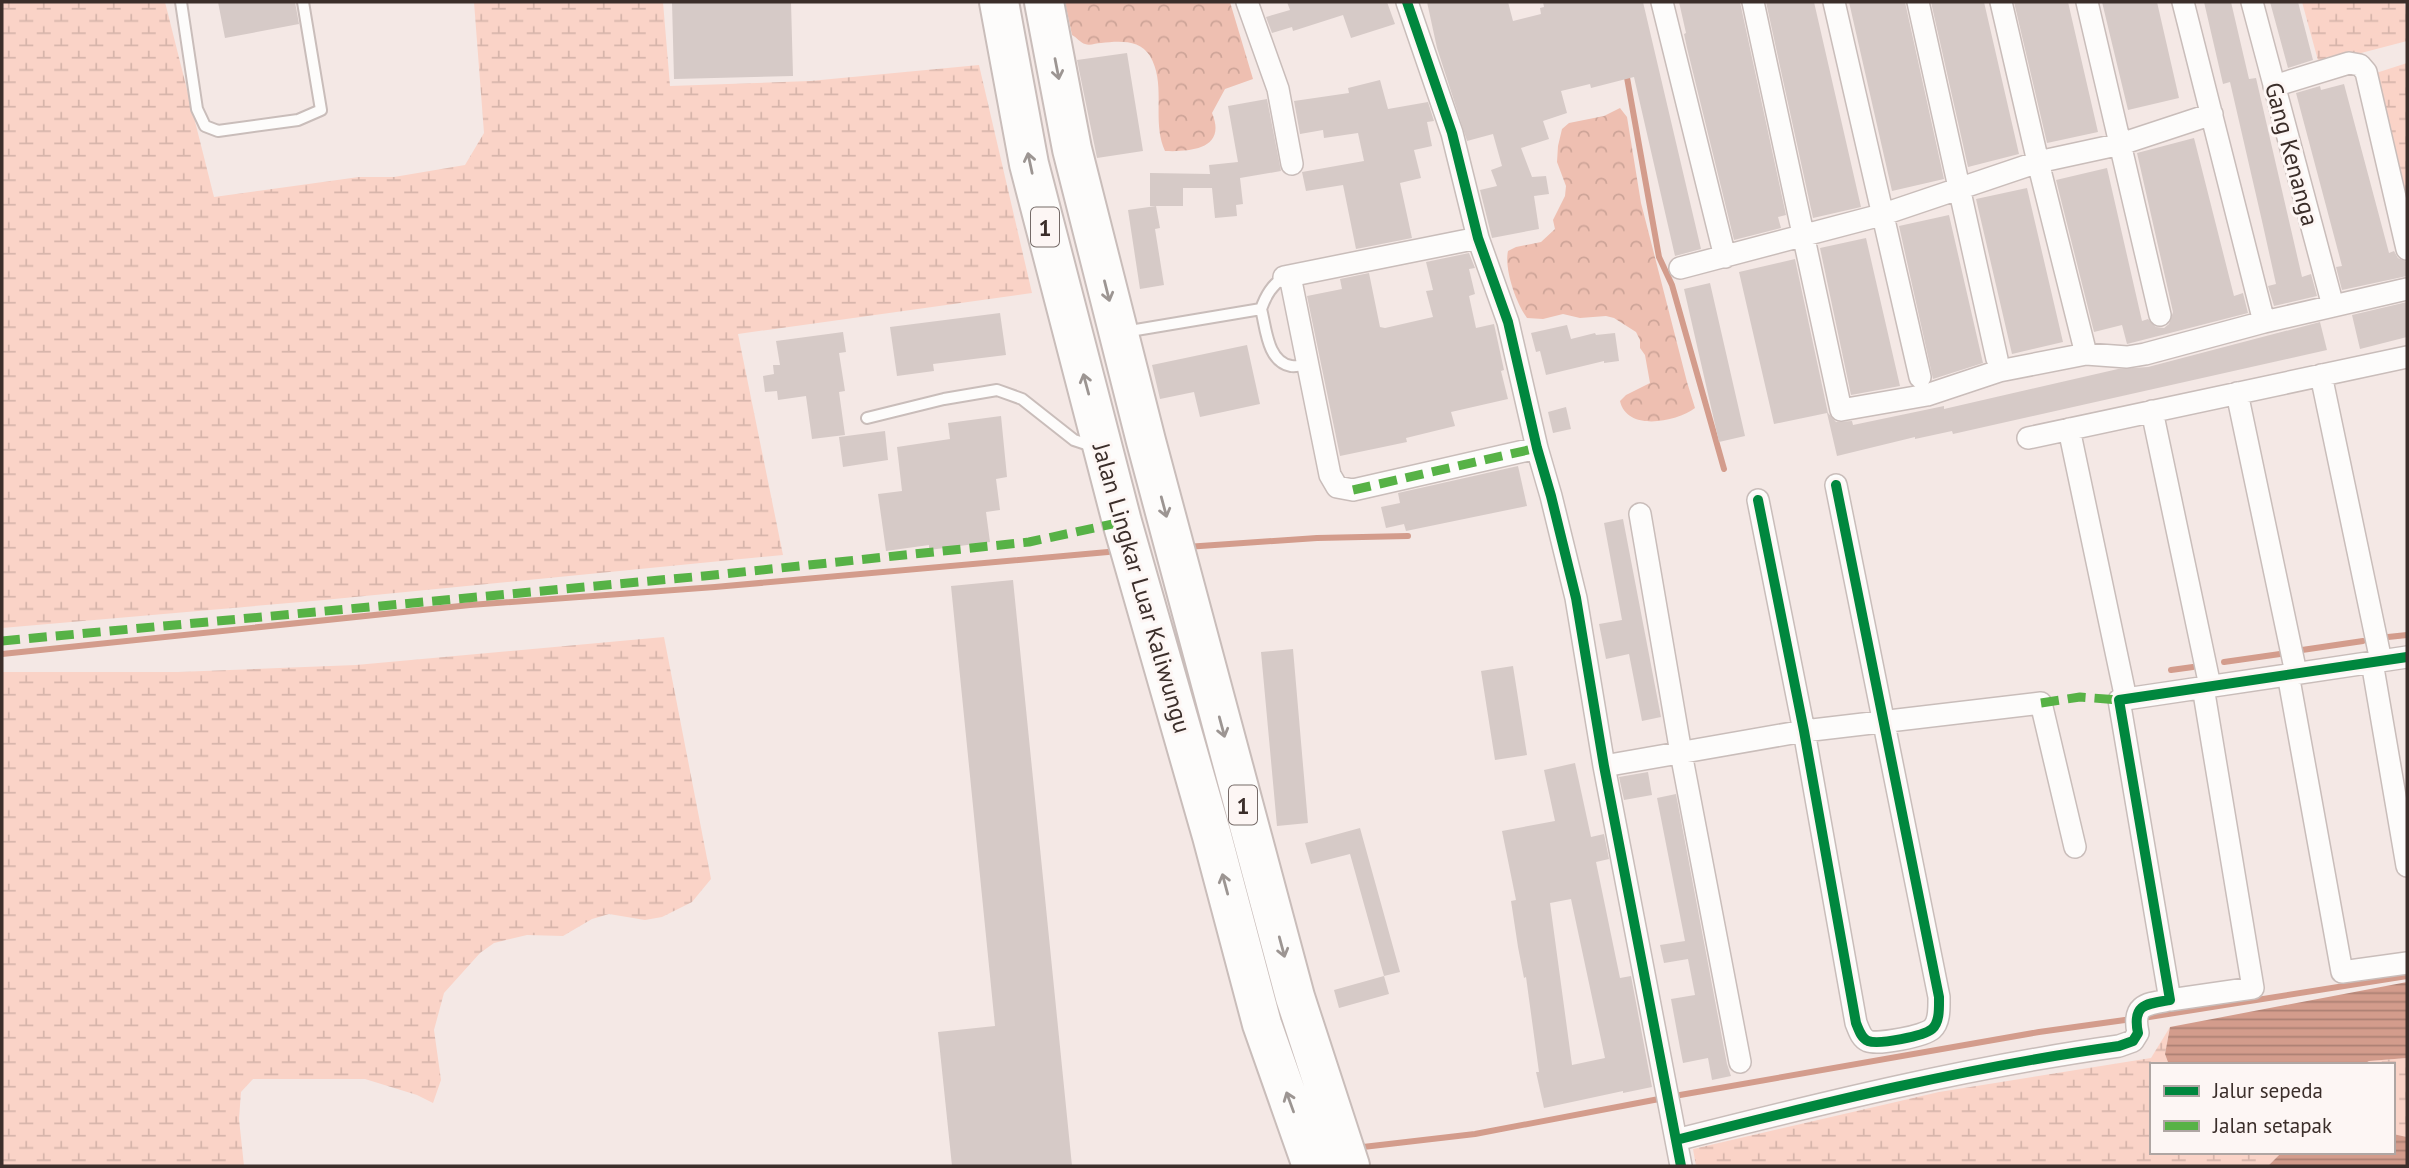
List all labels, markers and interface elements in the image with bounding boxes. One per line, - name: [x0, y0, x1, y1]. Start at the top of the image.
- one-way arrow: [1051, 57, 1064, 80]
- street label: Gang Kenanga: [2258, 79, 2326, 229]
- one-way arrow: [1022, 152, 1036, 175]
- road number: 1: [1031, 208, 1059, 246]
- one-way arrow: [1101, 279, 1114, 301]
- one-way arrow: [1079, 373, 1092, 395]
- street label: Jalan Lingkar Luar Kaliwungu: [1085, 438, 1198, 737]
- one-way arrow: [1158, 495, 1171, 518]
- one-way arrow: [1216, 715, 1229, 738]
- road number: 1: [1229, 786, 1257, 824]
- one-way arrow: [1217, 873, 1230, 895]
- one-way arrow: [1276, 935, 1289, 957]
- legend: [2150, 1063, 2395, 1154]
- text: Jalur sepeda: [2212, 1077, 2323, 1104]
- one-way arrow: [1283, 1091, 1295, 1113]
- text: Jalan setapak: [2212, 1112, 2332, 1139]

